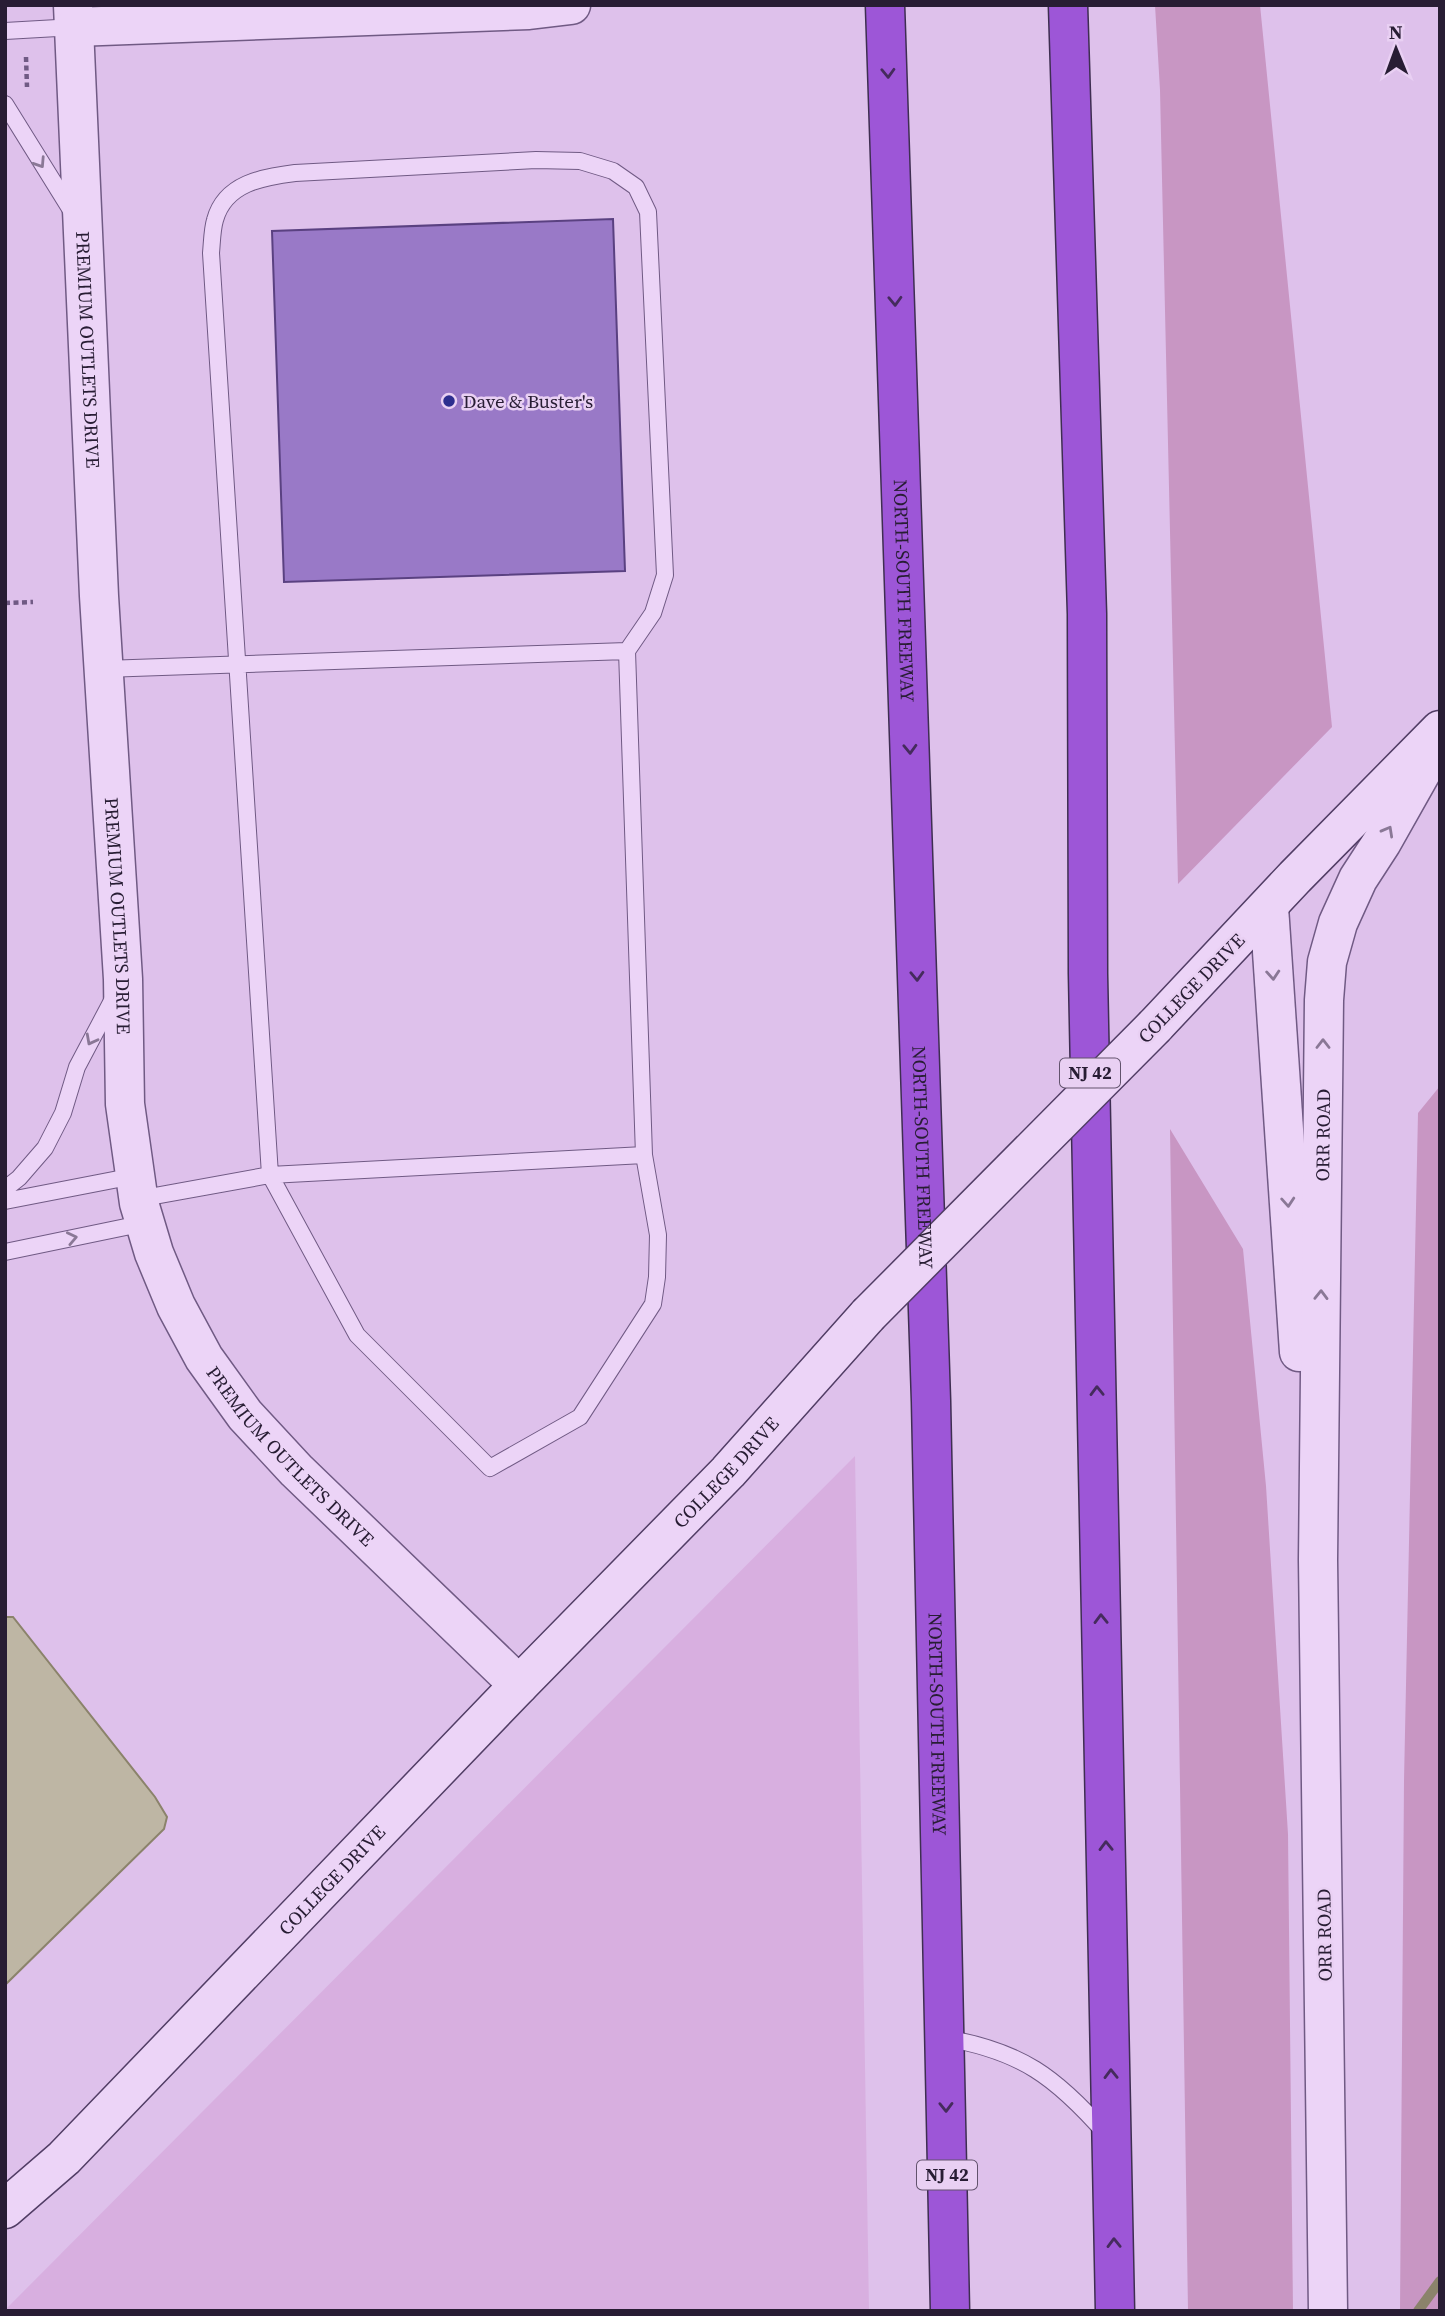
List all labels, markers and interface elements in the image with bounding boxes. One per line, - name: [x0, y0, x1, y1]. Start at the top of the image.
- north arrow: [1361, 14, 1431, 84]
- text: N: [1389, 19, 1403, 45]
- one-way arrow: [880, 68, 895, 79]
- one-way arrow: [31, 155, 44, 168]
- street label: PREMIUM OUTLETS DRIVE: [70, 231, 106, 469]
- one-way arrow: [887, 296, 903, 307]
- place label: Dave & Buster's: [463, 388, 593, 414]
- marker: Dave & Buster's: [441, 393, 457, 409]
- street label: NORTH-SOUTH FREEWAY: [888, 479, 921, 703]
- one-way arrow: [902, 743, 917, 754]
- street label: PREMIUM OUTLETS DRIVE: [99, 797, 137, 1034]
- one-way arrow: [1380, 825, 1393, 838]
- street label: COLLEGE DRIVE: [1132, 927, 1250, 1049]
- one-way arrow: [1265, 970, 1280, 981]
- one-way arrow: [909, 971, 924, 982]
- one-way arrow: [86, 1032, 100, 1045]
- one-way arrow: [1315, 1038, 1331, 1048]
- street label: NORTH-SOUTH FREEWAY: [906, 1045, 940, 1269]
- road number: NJ 42: [1060, 1058, 1120, 1088]
- street label: ORR ROAD: [1309, 1089, 1336, 1182]
- one-way arrow: [1280, 1197, 1295, 1208]
- one-way arrow: [66, 1232, 78, 1247]
- one-way arrow: [1313, 1290, 1329, 1300]
- street label: PREMIUM OUTLETS DRIVE: [201, 1361, 380, 1552]
- one-way arrow: [1089, 1385, 1104, 1396]
- street label: COLLEGE DRIVE: [667, 1411, 784, 1534]
- street label: NORTH-SOUTH FREEWAY: [922, 1612, 953, 1836]
- one-way arrow: [1094, 1613, 1109, 1624]
- street label: COLLEGE DRIVE: [272, 1819, 391, 1941]
- one-way arrow: [1099, 1840, 1114, 1851]
- street label: ORR ROAD: [1310, 1888, 1338, 1982]
- one-way arrow: [1103, 2068, 1119, 2078]
- one-way arrow: [938, 2102, 954, 2112]
- road number: NJ 42: [917, 2160, 977, 2190]
- one-way arrow: [1106, 2237, 1122, 2247]

